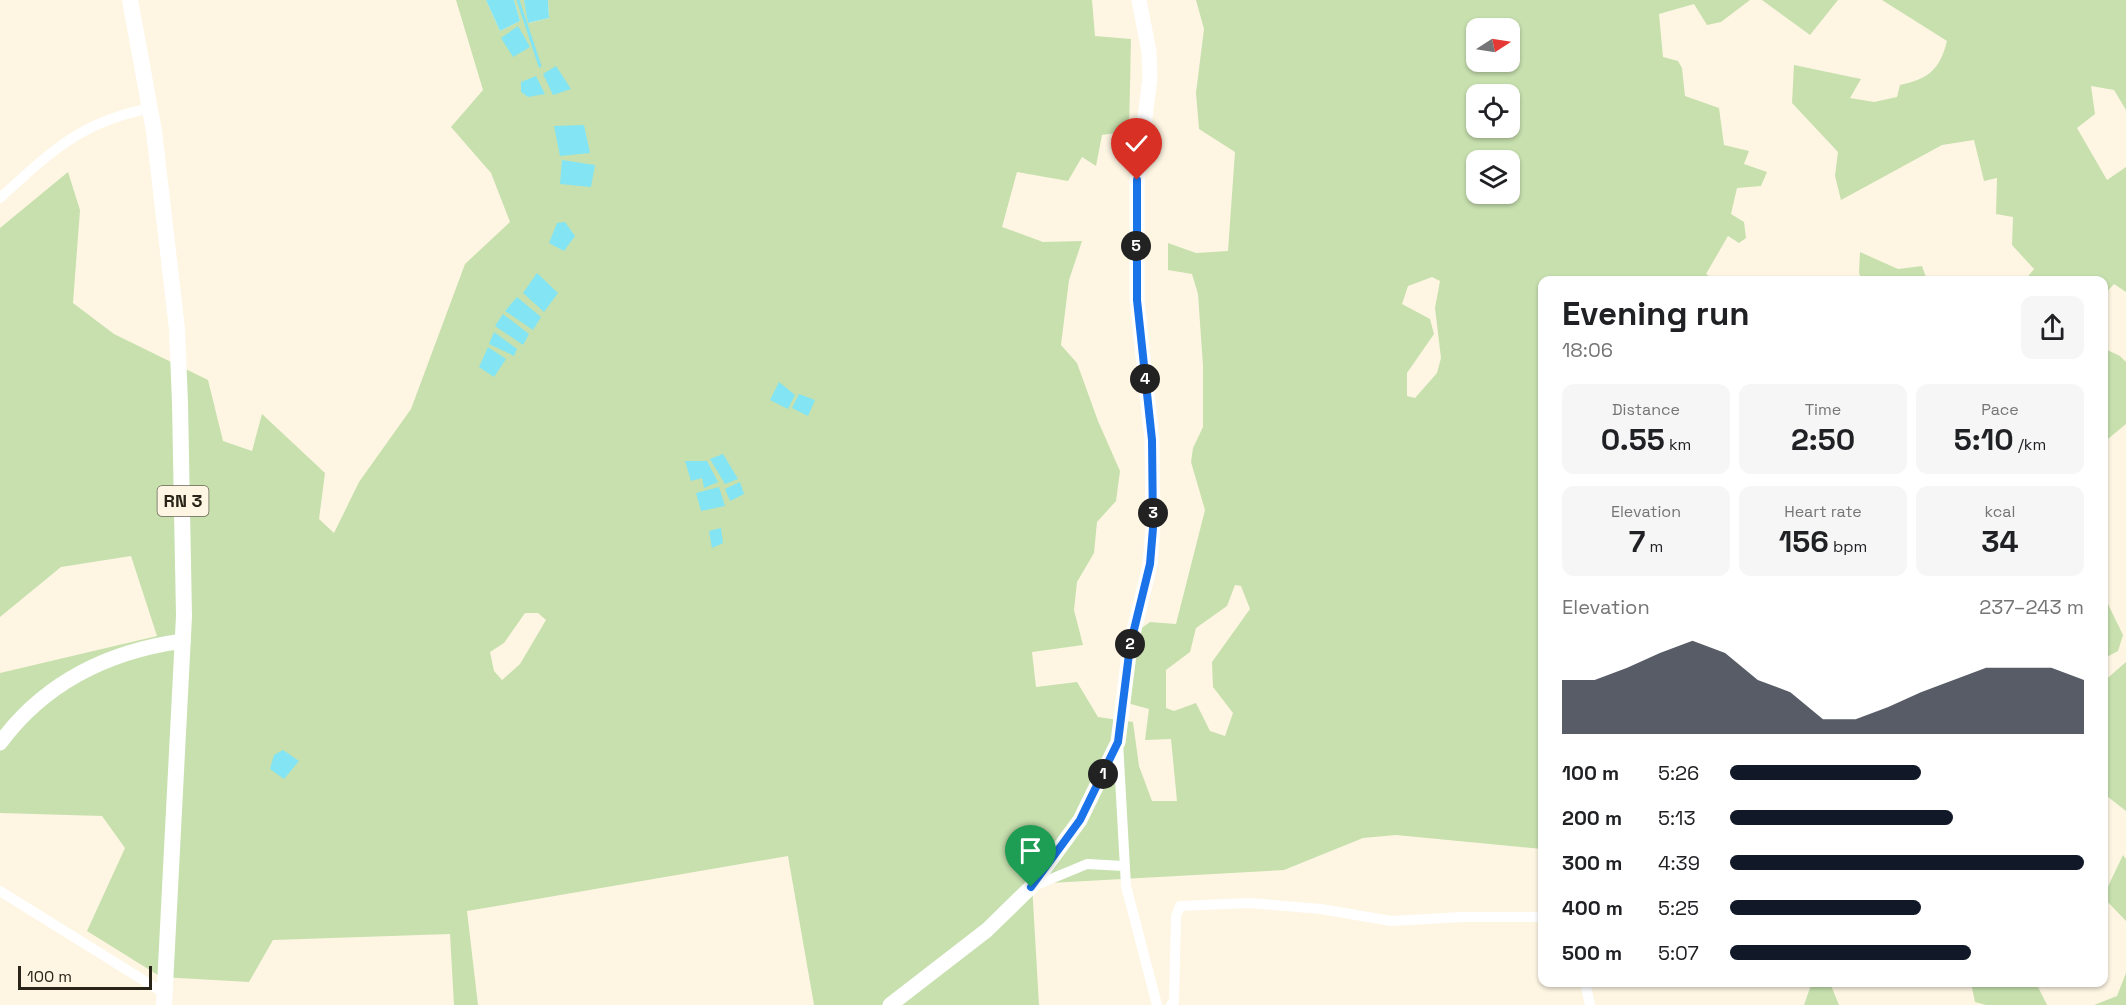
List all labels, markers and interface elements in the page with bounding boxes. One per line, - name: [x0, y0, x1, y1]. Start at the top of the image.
- north arrow: [1466, 18, 1520, 72]
- map controls: [1466, 18, 1520, 204]
- button: locate: [1466, 84, 1520, 138]
- pin: [1111, 118, 1162, 180]
- icon: check: [1120, 127, 1153, 160]
- button: layers: [1466, 150, 1520, 204]
- pin: 5: [1121, 231, 1151, 261]
- text: 5: [1131, 235, 1141, 256]
- text: Evening run: [1562, 293, 1750, 335]
- button: share: [2021, 296, 2084, 359]
- text: 18:06: [1562, 337, 1613, 363]
- pin: 4: [1130, 364, 1160, 394]
- text: 4: [1140, 368, 1150, 389]
- text: Distance: [1612, 399, 1680, 420]
- text: Time: [1805, 399, 1841, 420]
- text: Pace: [1981, 399, 2019, 420]
- text: 0.55: [1601, 420, 1665, 459]
- text: 2:50: [1791, 420, 1855, 459]
- text: 5:10: [1954, 420, 2014, 459]
- text: km: [1665, 434, 1691, 455]
- text: /km: [2014, 434, 2046, 455]
- road number: RN 3: [158, 486, 208, 516]
- pin: 3: [1138, 498, 1168, 528]
- text: Elevation: [1611, 501, 1681, 522]
- text: Heart rate: [1784, 501, 1862, 522]
- text: kcal: [1985, 501, 2015, 522]
- text: 3: [1148, 502, 1158, 523]
- text: 7: [1629, 522, 1645, 561]
- text: 156: [1779, 522, 1829, 561]
- text: 34: [1981, 522, 2019, 561]
- text: m: [1645, 536, 1663, 557]
- text: bpm: [1829, 536, 1867, 557]
- text: Elevation: [1562, 594, 1650, 620]
- text: 237–243 m: [1979, 594, 2084, 620]
- pin: 2: [1115, 629, 1145, 659]
- text: 2: [1125, 633, 1135, 654]
- pin: 1: [1088, 759, 1118, 789]
- text: 100 m: [1562, 760, 1619, 786]
- text: 5:26: [1658, 760, 1699, 786]
- text: 1: [1099, 763, 1107, 784]
- text: 200 m: [1562, 805, 1622, 831]
- text: 5:13: [1658, 805, 1695, 831]
- pin: [1005, 825, 1056, 887]
- icon: arrive: [1014, 834, 1047, 867]
- text: 300 m: [1562, 850, 1622, 876]
- text: 4:39: [1658, 850, 1700, 876]
- text: 400 m: [1562, 895, 1623, 921]
- text: 5:25: [1658, 895, 1699, 921]
- text: 500 m: [1562, 940, 1622, 966]
- text: 5:07: [1658, 940, 1699, 966]
- scale bar: [18, 963, 152, 990]
- text: 100 m: [27, 966, 72, 987]

